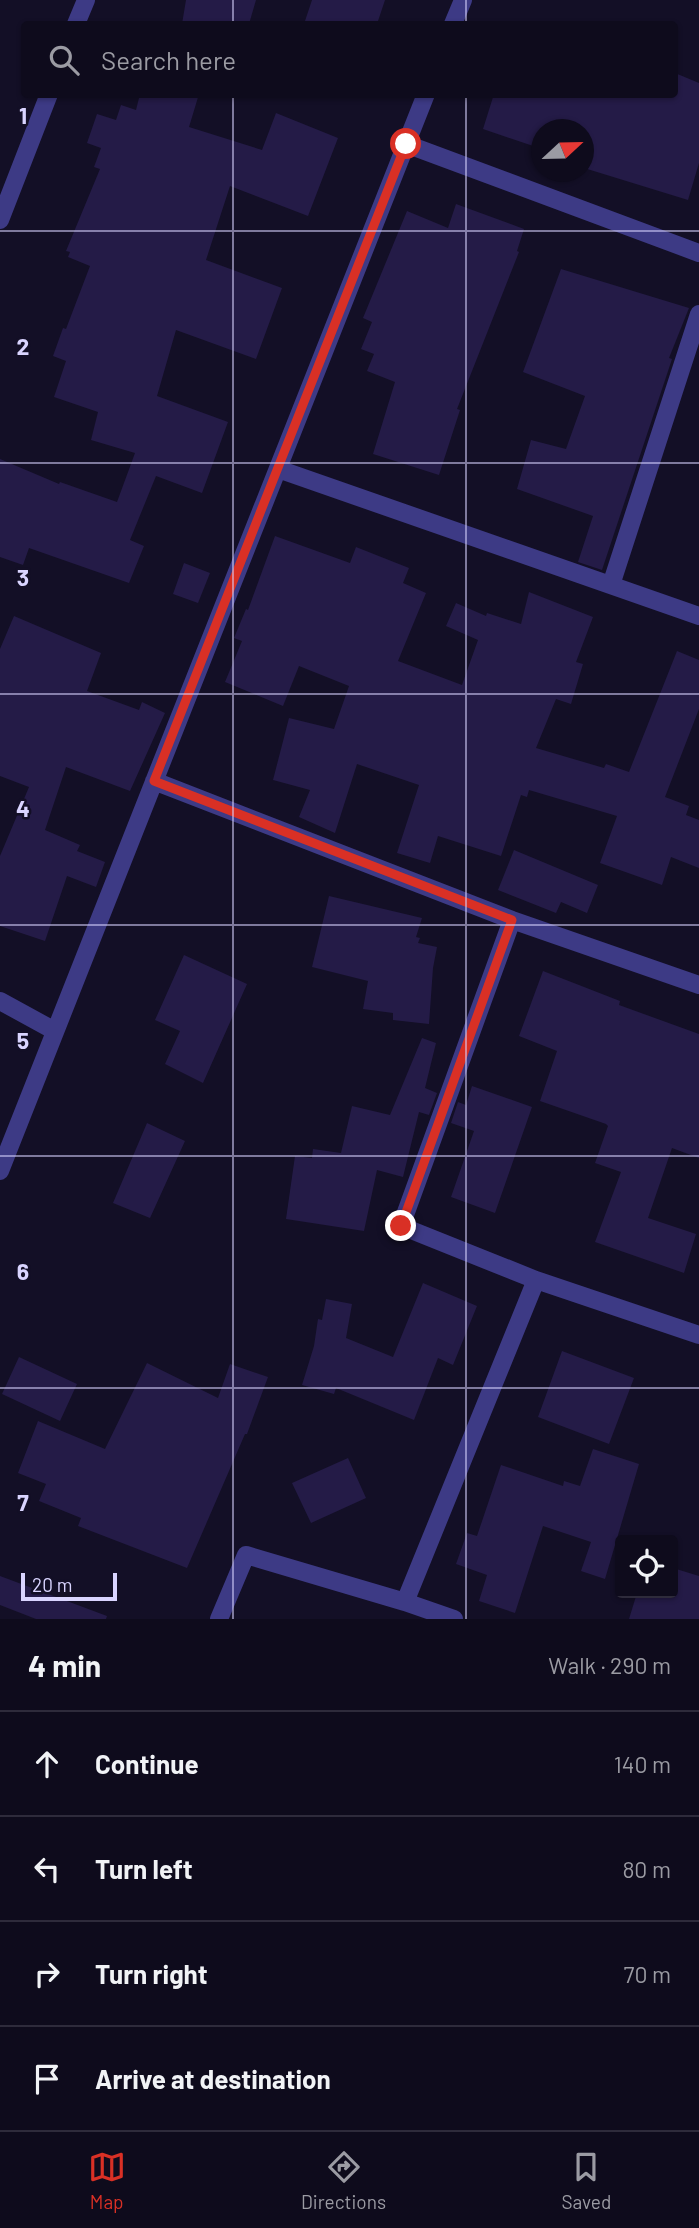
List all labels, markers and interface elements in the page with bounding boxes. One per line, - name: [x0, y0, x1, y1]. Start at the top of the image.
- search box: [21, 21, 678, 98]
- icon: search: [45, 41, 83, 79]
- text: Search here: [101, 44, 236, 75]
- text: 1: [19, 101, 27, 129]
- north arrow: [531, 119, 594, 182]
- route start: [390, 128, 421, 159]
- text: 2: [17, 332, 29, 360]
- text: 3: [17, 563, 29, 591]
- text: 4: [16, 794, 30, 822]
- text: 5: [17, 1026, 29, 1054]
- route end: [385, 1210, 416, 1241]
- text: 6: [17, 1257, 29, 1285]
- text: 7: [17, 1488, 29, 1516]
- map controls: [615, 1535, 678, 1598]
- button: locate: [615, 1535, 678, 1598]
- scale bar: [21, 1570, 117, 1602]
- text: 20 m: [32, 1573, 72, 1596]
- text: 4 min: [28, 1647, 101, 1683]
- text: Walk · 290 m: [548, 1651, 671, 1679]
- icon: ahead: [28, 1745, 66, 1783]
- text: Continue: [95, 1748, 199, 1779]
- text: 140 m: [614, 1750, 671, 1778]
- icon: left: [28, 1850, 66, 1888]
- text: Turn left: [95, 1853, 193, 1884]
- text: 80 m: [622, 1855, 671, 1883]
- icon: right: [28, 1955, 66, 1993]
- text: Turn right: [95, 1958, 208, 1989]
- text: 70 m: [624, 1960, 671, 1988]
- icon: arrive: [28, 2060, 66, 2098]
- text: Arrive at destination: [95, 2063, 331, 2094]
- tab: Map: [88, 2148, 126, 2213]
- tab: Directions: [301, 2148, 386, 2213]
- tab: Saved: [561, 2148, 611, 2213]

